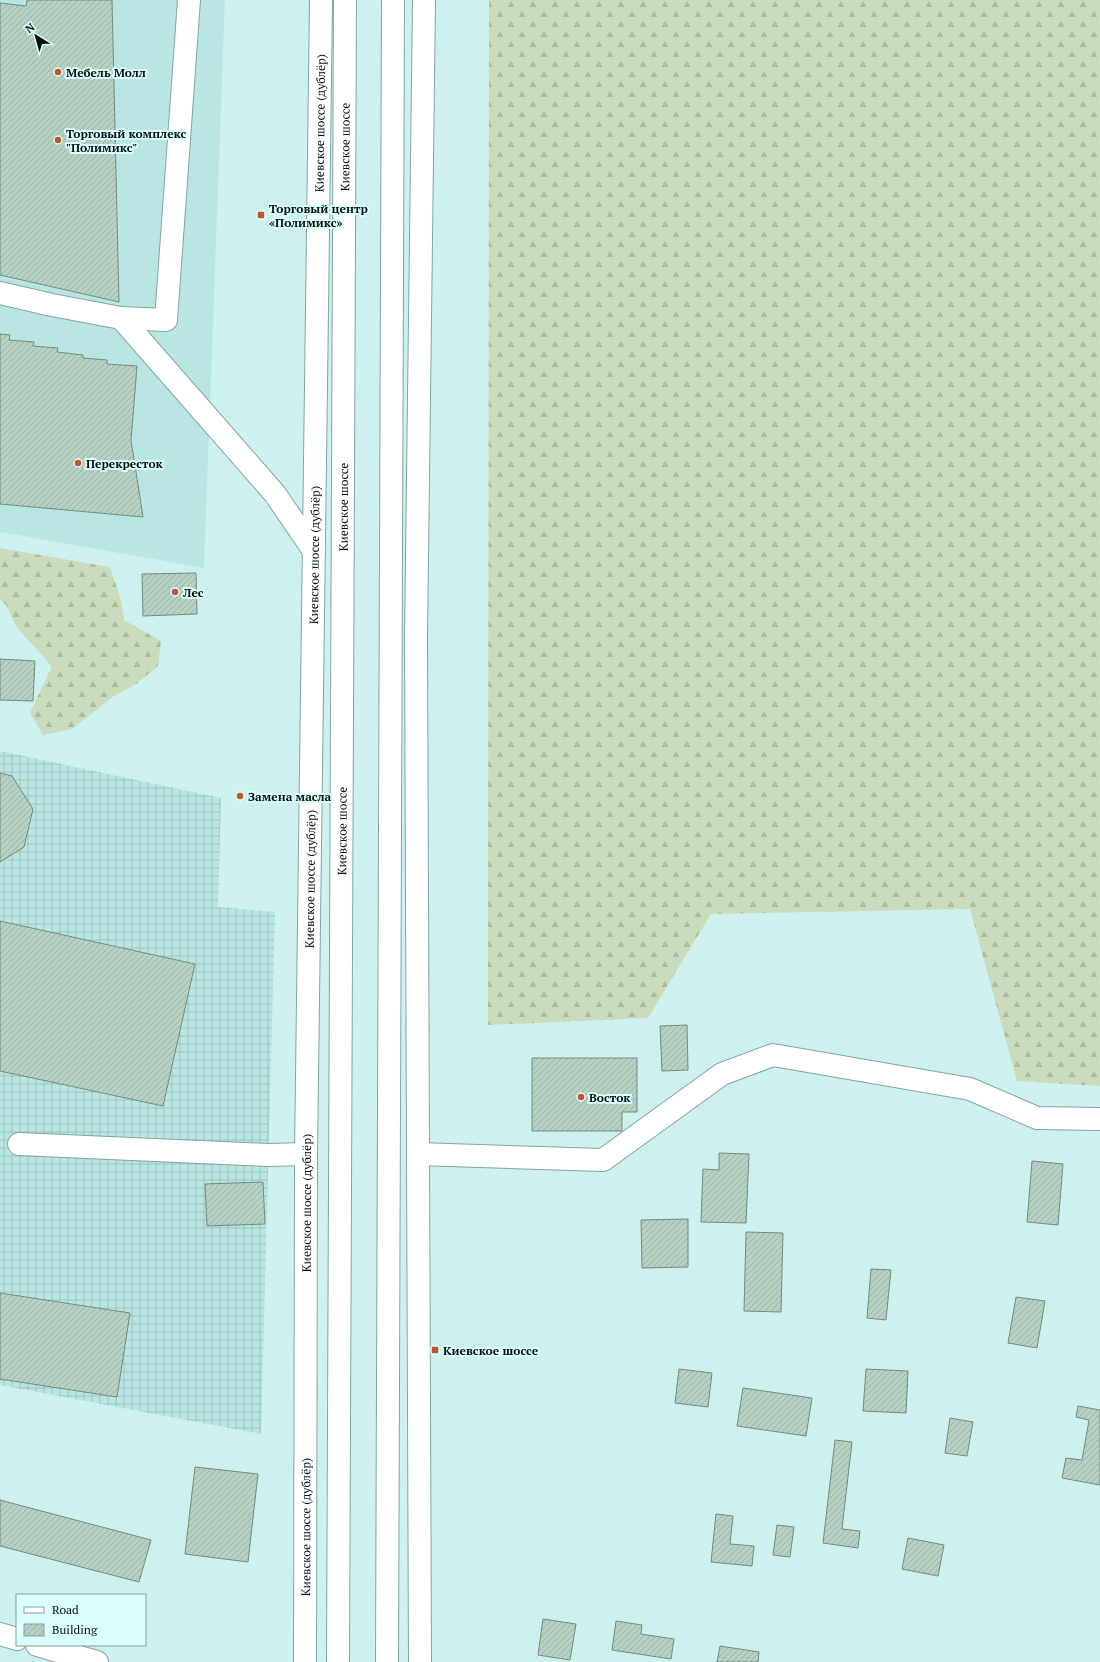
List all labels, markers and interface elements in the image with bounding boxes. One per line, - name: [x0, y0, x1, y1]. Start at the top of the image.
- north arrow: [16, 16, 56, 56]
- text: N: [22, 20, 38, 36]
- street label: Киевское шоссе (дублёр): [311, 54, 328, 192]
- place label: Мебель Молл: [66, 65, 146, 80]
- marker: Мебель Молл: [53, 67, 63, 77]
- street label: Киевское шоссе: [337, 103, 352, 191]
- place label: Торговый комплекс "Полимикс": [66, 126, 187, 155]
- marker: Торговый комплекс "Полимикс": [53, 135, 63, 145]
- place label: Торговый центр «Полимикс»: [269, 201, 368, 230]
- marker: Торговый центр «Полимикс»: [256, 210, 266, 220]
- place label: Перекресток: [86, 456, 164, 471]
- marker: Перекресток: [73, 458, 83, 468]
- street label: Киевское шоссе: [335, 463, 351, 551]
- street label: Киевское шоссе (дублёр): [305, 486, 322, 624]
- place label: Лес: [182, 585, 204, 600]
- marker: Лес: [170, 587, 180, 597]
- street label: Киевское шоссе: [334, 787, 349, 875]
- place label: Замена масла: [248, 789, 331, 804]
- marker: Замена масла: [235, 791, 245, 801]
- street label: Киевское шоссе (дублёр): [301, 810, 318, 948]
- place label: Восток: [589, 1090, 631, 1105]
- marker: Восток: [576, 1092, 586, 1102]
- street label: Киевское шоссе (дублёр): [298, 1134, 314, 1272]
- place label: Киевское шоссе: [443, 1343, 539, 1358]
- marker: Киевское шоссе: [430, 1345, 440, 1355]
- street label: Киевское шоссе (дублёр): [298, 1458, 313, 1596]
- legend: [16, 1594, 146, 1646]
- text: Road: [52, 1602, 79, 1617]
- text: Building: [52, 1622, 98, 1637]

